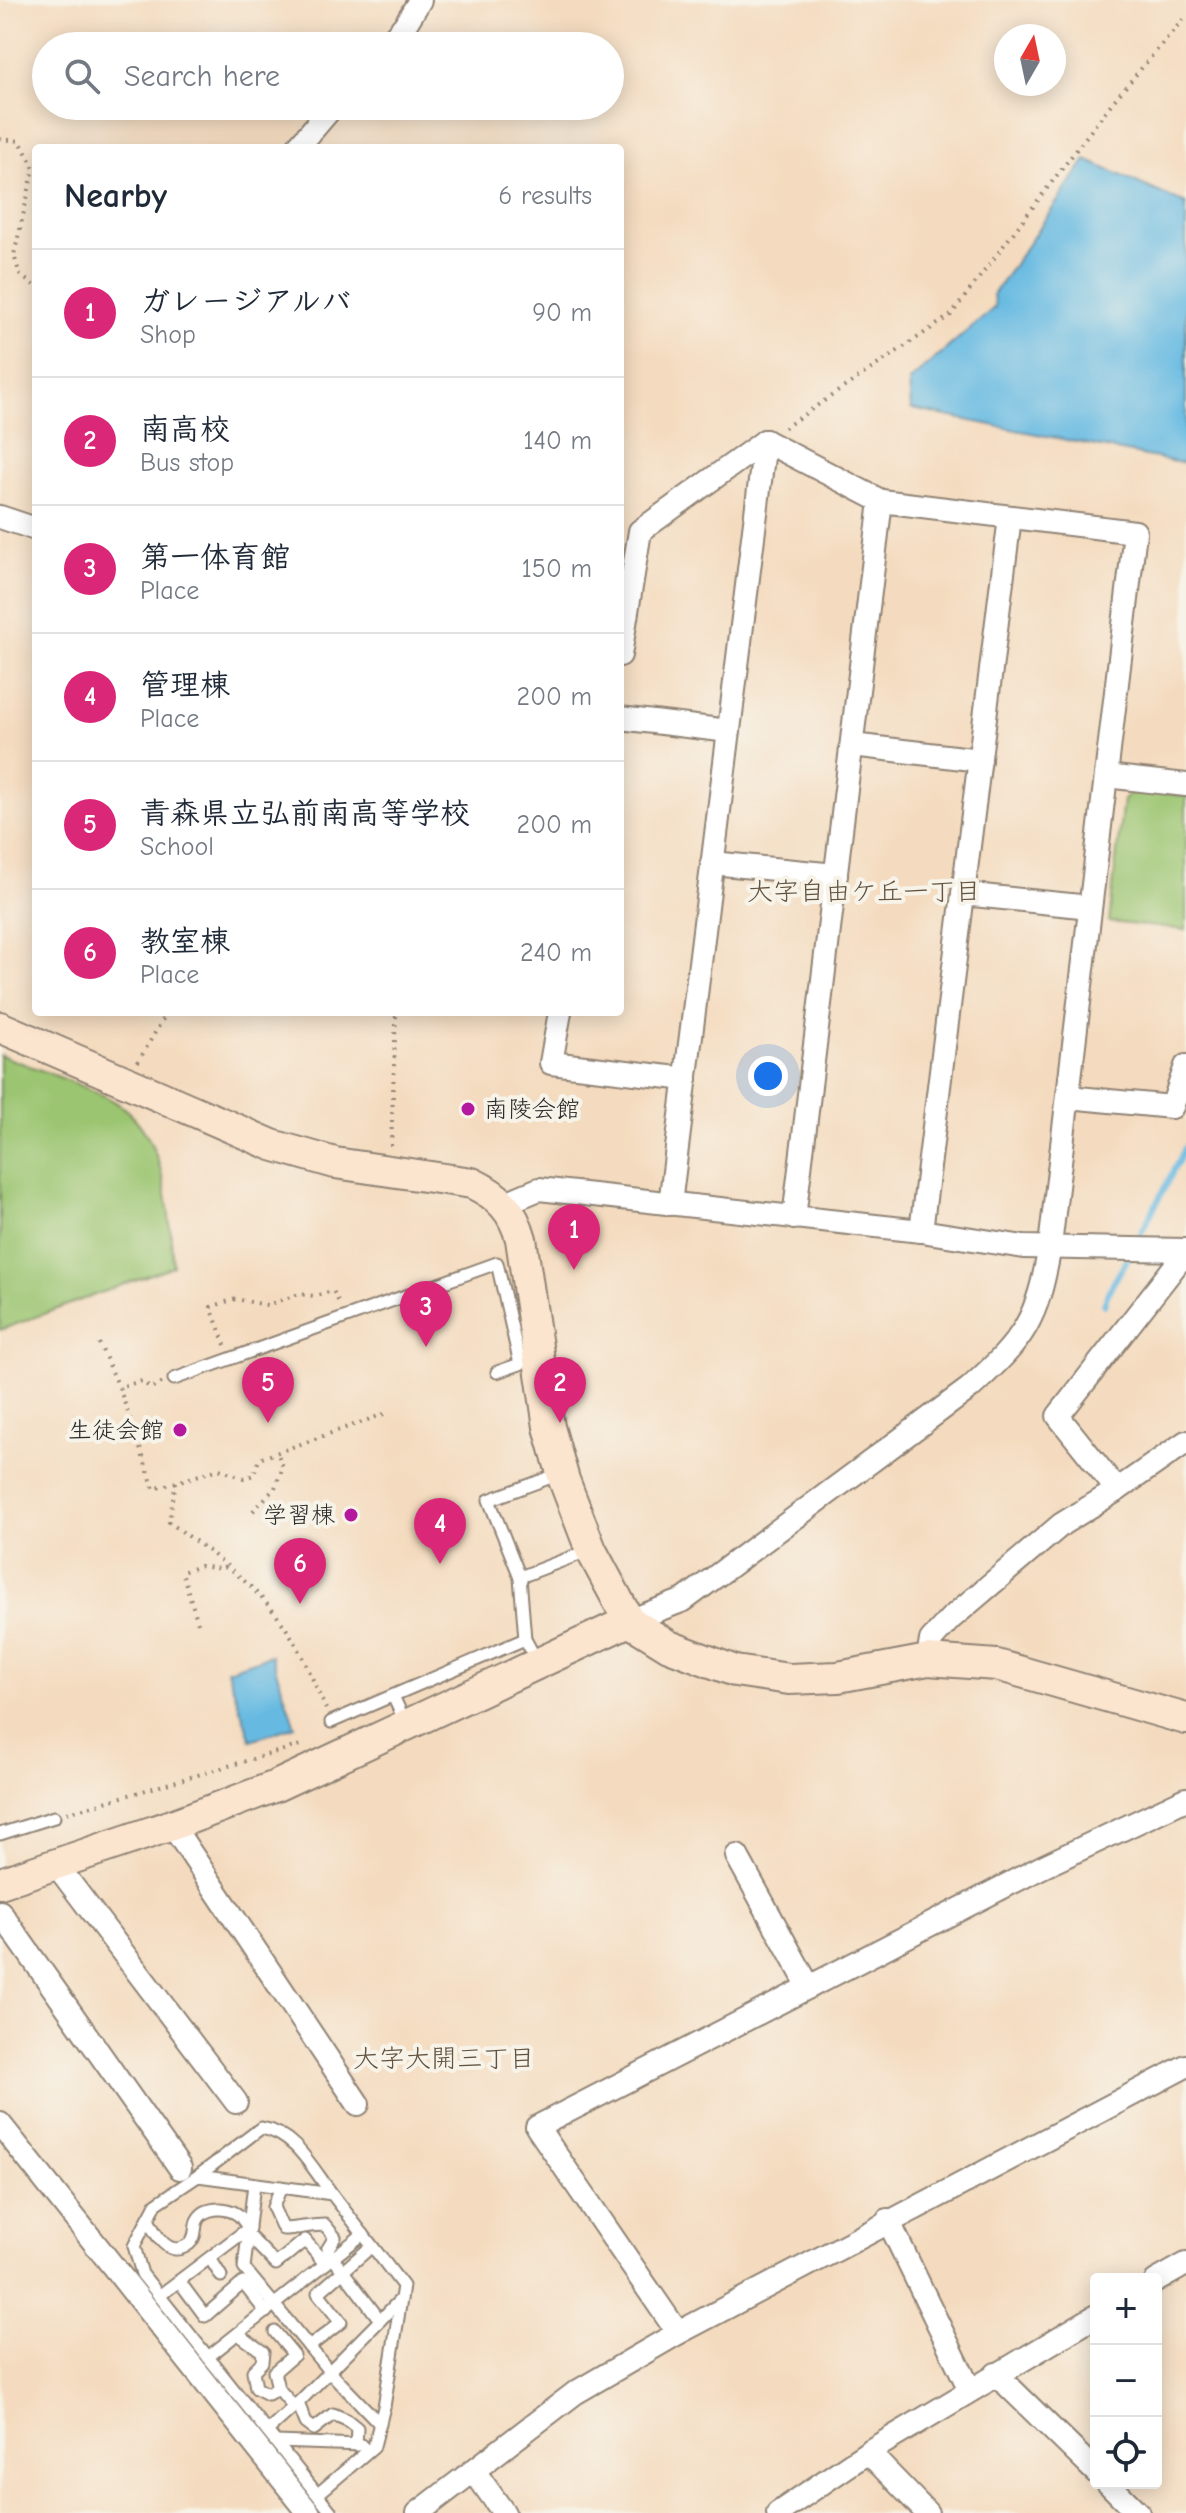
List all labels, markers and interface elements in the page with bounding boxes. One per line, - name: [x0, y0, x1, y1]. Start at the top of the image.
- north arrow: [994, 24, 1066, 96]
- search box: [32, 32, 624, 120]
- icon: search: [60, 54, 104, 98]
- text: Search here: [124, 59, 280, 94]
- text: Nearby: [64, 176, 167, 216]
- text: 6 results: [498, 181, 592, 211]
- text: ガレージアルバ: [140, 284, 351, 319]
- text: 1: [85, 298, 95, 328]
- text: 90 m: [532, 298, 592, 328]
- text: Shop: [140, 320, 196, 350]
- text: 南高校: [140, 412, 230, 447]
- text: 2: [84, 426, 96, 456]
- text: 140 m: [523, 426, 592, 456]
- text: Bus stop: [140, 448, 234, 478]
- text: 第一体育館: [140, 540, 290, 575]
- text: 3: [84, 554, 96, 584]
- text: 150 m: [522, 554, 592, 584]
- text: Place: [140, 576, 199, 606]
- text: 管理棟: [140, 668, 230, 703]
- text: 4: [84, 682, 96, 712]
- text: 200 m: [517, 682, 592, 712]
- text: Place: [140, 704, 199, 734]
- text: 青森県立弘前南高等学校: [140, 796, 470, 831]
- text: 5: [83, 810, 97, 840]
- text: 200 m: [517, 810, 592, 840]
- text: School: [140, 832, 214, 862]
- district label: 大字自由ケ丘一丁目: [747, 877, 981, 907]
- text: 教室棟: [140, 924, 230, 959]
- text: 6: [83, 938, 97, 968]
- text: 240 m: [520, 938, 592, 968]
- text: Place: [140, 960, 199, 990]
- your location: [748, 1056, 788, 1096]
- place label: 南陵会館: [484, 1095, 580, 1123]
- marker: 南陵会館: [459, 1100, 477, 1118]
- pin: 1: [548, 1204, 600, 1270]
- pin: 3: [400, 1281, 452, 1347]
- pin: 5: [242, 1357, 294, 1423]
- pin: 2: [534, 1357, 586, 1423]
- place label: 生徒会館: [68, 1416, 164, 1444]
- marker: 生徒会館: [171, 1421, 189, 1439]
- pin: 4: [414, 1498, 466, 1564]
- place label: 学習棟: [263, 1501, 335, 1529]
- marker: 学習棟: [342, 1506, 360, 1524]
- pin: 6: [274, 1538, 326, 1604]
- district label: 大字大開三丁目: [353, 2044, 535, 2074]
- map controls: [1090, 2273, 1162, 2489]
- button: +: [1090, 2273, 1162, 2345]
- button: −: [1090, 2345, 1162, 2417]
- button: locate: [1090, 2417, 1162, 2489]

